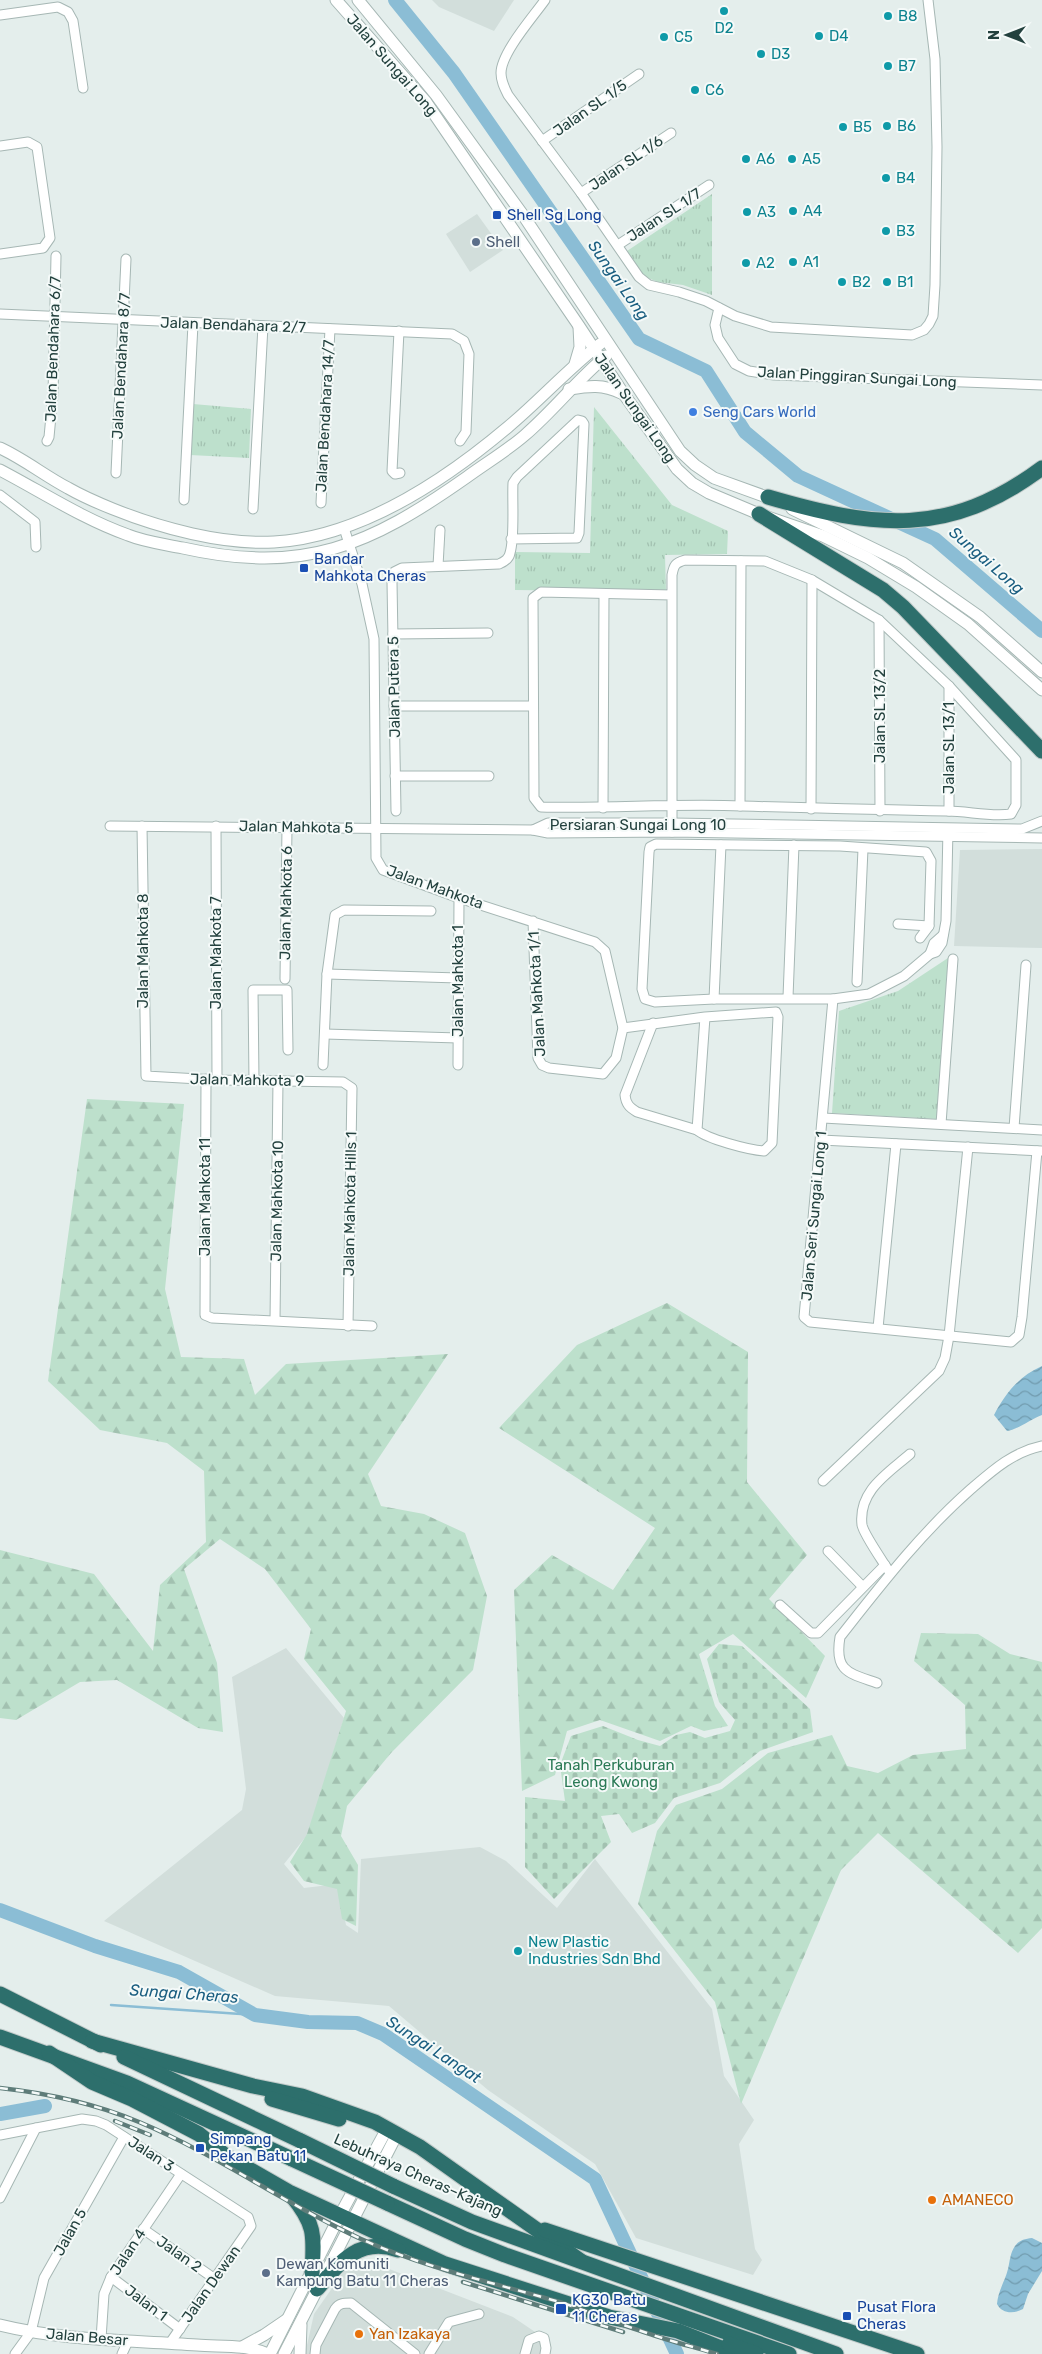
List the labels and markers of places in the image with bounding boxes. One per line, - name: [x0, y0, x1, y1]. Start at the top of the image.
- marker: D2: [718, 5, 730, 17]
- place label: B8: [898, 7, 918, 25]
- marker: B8: [882, 10, 894, 22]
- place label: D2: [714, 19, 734, 37]
- place label: D4: [829, 27, 849, 45]
- place label: C5: [674, 28, 693, 46]
- marker: D4: [813, 30, 825, 42]
- marker: C5: [658, 31, 670, 43]
- place label: D3: [771, 45, 790, 63]
- marker: D3: [755, 48, 767, 60]
- place label: B7: [898, 57, 916, 75]
- marker: B7: [882, 60, 894, 72]
- place label: C6: [705, 81, 724, 99]
- marker: C6: [689, 84, 701, 96]
- place label: B6: [897, 117, 916, 135]
- place label: B5: [853, 118, 872, 136]
- marker: B6: [881, 120, 893, 132]
- marker: B5: [837, 121, 849, 133]
- place label: A6: [756, 150, 775, 168]
- place label: A5: [802, 150, 821, 168]
- marker: A6: [740, 153, 752, 165]
- marker: A5: [786, 153, 798, 165]
- place label: B4: [896, 169, 915, 187]
- marker: B4: [880, 172, 892, 184]
- place label: A4: [803, 202, 822, 220]
- place label: A3: [757, 203, 776, 221]
- marker: A4: [787, 205, 799, 217]
- place label: Shell Sg Long: [507, 206, 602, 224]
- marker: A3: [741, 206, 753, 218]
- marker: Shell Sg Long: [491, 209, 503, 221]
- place label: B3: [896, 222, 915, 240]
- marker: B3: [880, 225, 892, 237]
- place label: Shell: [486, 233, 520, 251]
- marker: Shell: [470, 236, 482, 248]
- place label: A1: [803, 253, 819, 271]
- place label: A2: [756, 254, 775, 272]
- marker: A1: [787, 256, 799, 268]
- marker: A2: [740, 257, 752, 269]
- place label: B2: [852, 273, 871, 291]
- place label: B1: [897, 273, 913, 291]
- marker: B2: [836, 276, 848, 288]
- marker: B1: [881, 276, 893, 288]
- place label: Seng Cars World: [703, 403, 816, 421]
- marker: Seng Cars World: [687, 406, 699, 418]
- place label: Bandar Mahkota Cheras: [314, 550, 426, 585]
- marker: Bandar Mahkota Cheras: [298, 562, 310, 574]
- place label: New Plastic Industries Sdn Bhd: [528, 1933, 661, 1968]
- marker: New Plastic Industries Sdn Bhd: [512, 1945, 524, 1957]
- place label: Simpang Pekan Batu 11: [210, 2130, 306, 2165]
- marker: Simpang Pekan Batu 11: [194, 2142, 206, 2154]
- place label: AMANECO: [942, 2191, 1014, 2209]
- marker: AMANECO: [926, 2194, 938, 2206]
- place label: Dewan Komuniti Kampung Batu 11 Cheras: [276, 2255, 449, 2290]
- marker: Dewan Komuniti Kampung Batu 11 Cheras: [260, 2267, 272, 2279]
- place label: KG30 Batu 11 Cheras: [572, 2291, 646, 2326]
- place label: Pusat Flora Cheras: [857, 2298, 936, 2333]
- marker: KG30 Batu 11 Cheras: [554, 2302, 568, 2316]
- marker: Pusat Flora Cheras: [841, 2310, 853, 2322]
- place label: Yan Izakaya: [369, 2325, 450, 2343]
- marker: Yan Izakaya: [353, 2328, 365, 2340]

